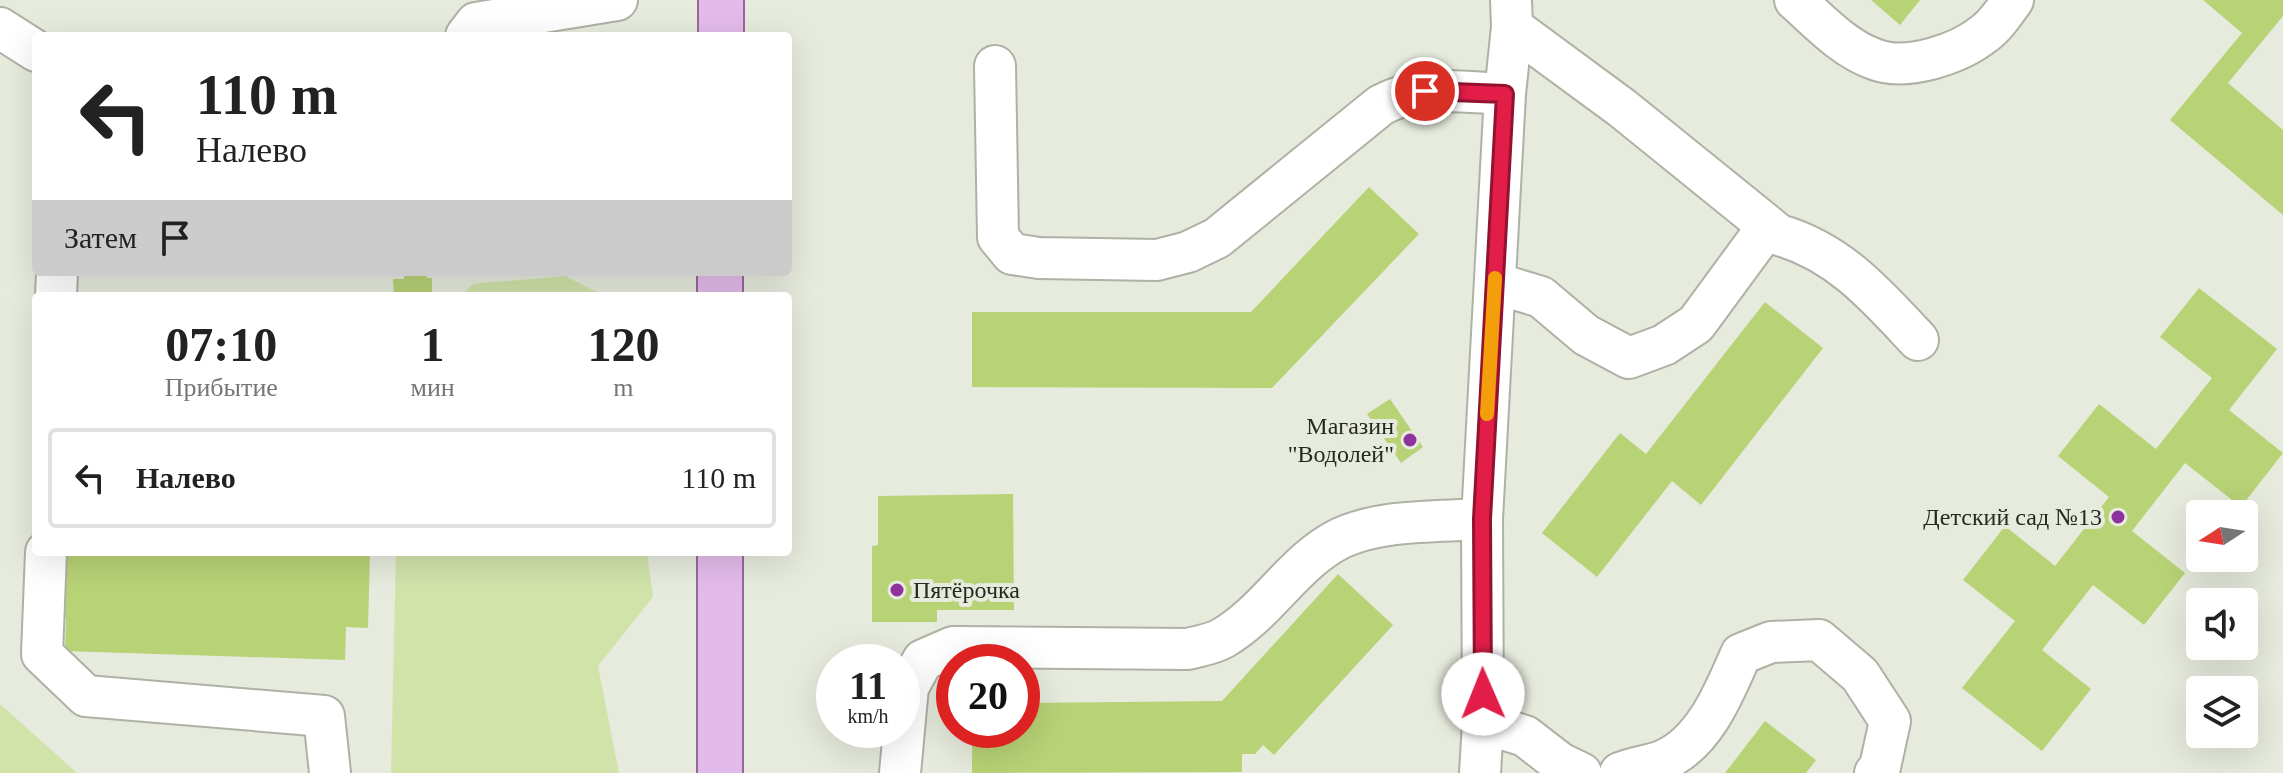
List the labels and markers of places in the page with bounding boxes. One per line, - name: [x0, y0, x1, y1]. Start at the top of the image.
- pin: [1391, 57, 1459, 125]
- place label: Магазин "Водолей": [1288, 413, 1394, 467]
- marker: Магазин "Водолей": [1401, 431, 1419, 449]
- place label: Детский сад №13: [1923, 504, 2102, 530]
- marker: Детский сад №13: [2109, 508, 2127, 526]
- place label: Пятёрочка: [913, 577, 1020, 603]
- marker: Пятёрочка: [888, 581, 906, 599]

